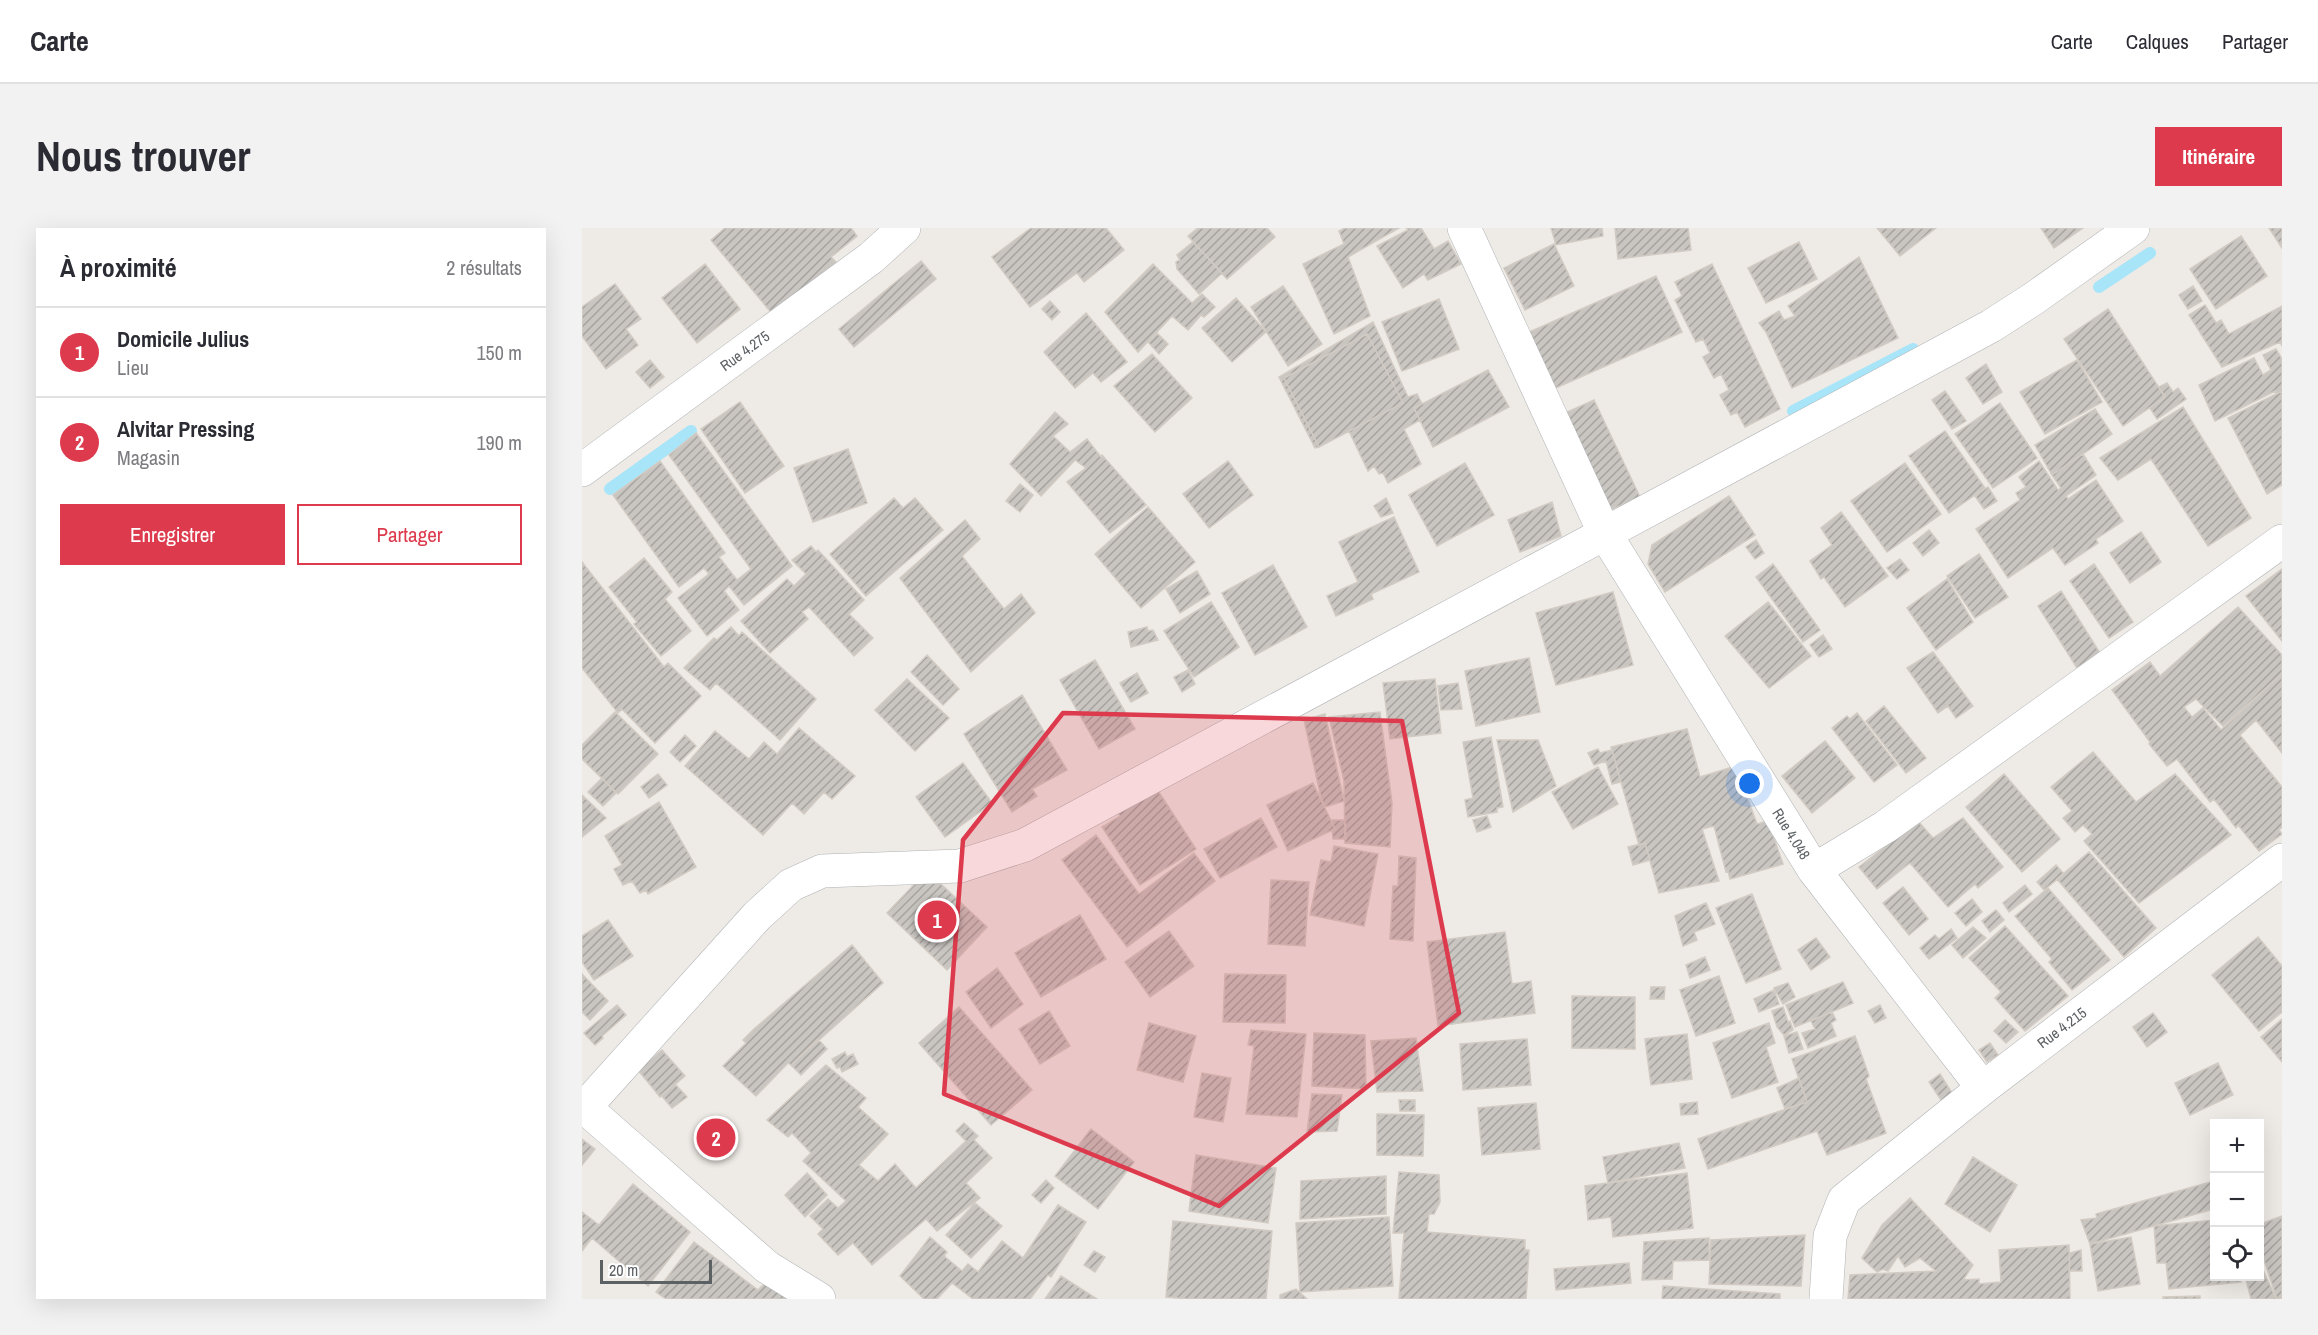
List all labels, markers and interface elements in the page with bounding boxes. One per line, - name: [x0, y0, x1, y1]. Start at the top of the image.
- text: Carte: [30, 22, 89, 60]
- text: Carte: [2051, 27, 2093, 56]
- text: Calques: [2126, 27, 2189, 56]
- text: Partager: [2222, 27, 2288, 56]
- button: Itinéraire: [2155, 127, 2282, 186]
- text: Nous trouver: [36, 128, 250, 184]
- text: À proximité: [60, 250, 177, 285]
- text: 2 résultats: [446, 254, 522, 281]
- text: Domicile Julius: [117, 324, 249, 354]
- street label: Rue 4.275: [716, 325, 774, 376]
- text: 1: [75, 339, 84, 366]
- text: 150 m: [476, 339, 522, 366]
- text: Lieu: [117, 354, 149, 381]
- text: Alvitar Pressing: [117, 414, 254, 444]
- text: 2: [75, 429, 84, 456]
- text: 190 m: [476, 429, 522, 456]
- text: Magasin: [117, 444, 180, 471]
- button: Enregistrer: [60, 504, 285, 565]
- button: Partager: [297, 504, 522, 565]
- your location: [1735, 769, 1764, 798]
- street label: Rue 4.048: [1767, 804, 1815, 864]
- pin: 1: [918, 898, 956, 942]
- street label: Rue 4.215: [2033, 1002, 2091, 1053]
- pin: 2: [696, 1116, 736, 1160]
- map controls: [2210, 1119, 2264, 1281]
- button: +: [2210, 1119, 2264, 1173]
- button: −: [2210, 1173, 2264, 1227]
- button: locate: [2210, 1227, 2264, 1281]
- scale bar: [600, 1257, 712, 1284]
- text: 20 m: [609, 1259, 638, 1281]

